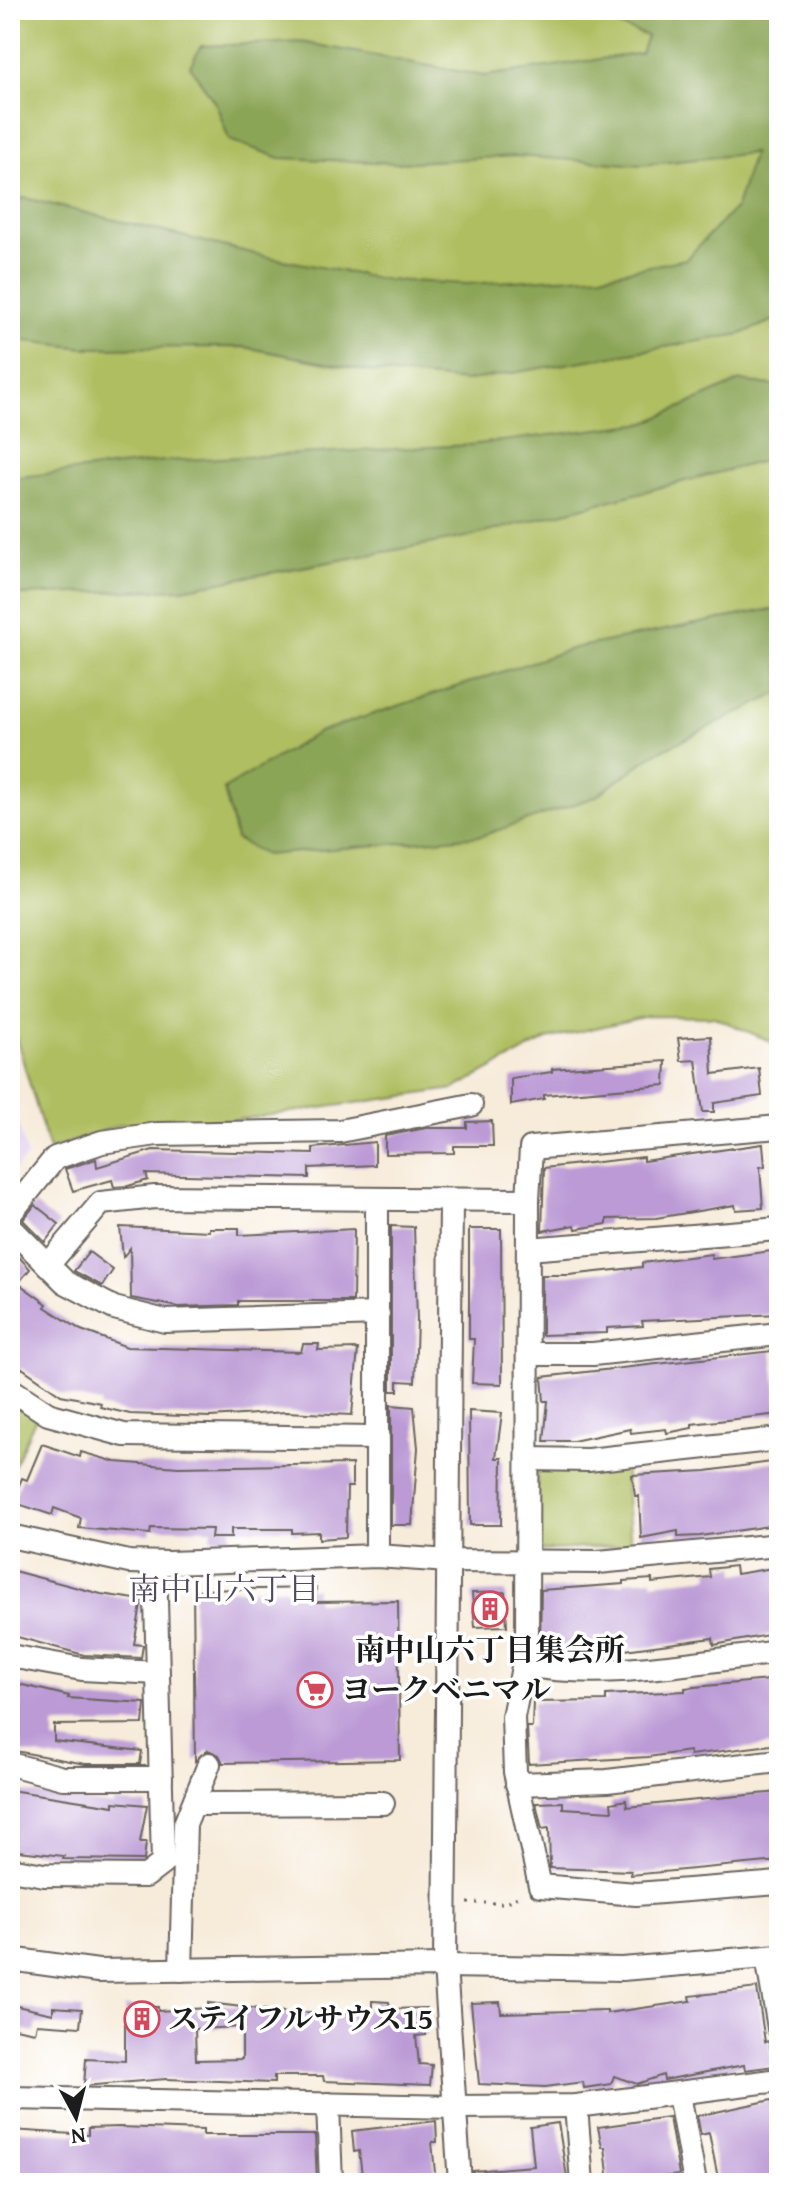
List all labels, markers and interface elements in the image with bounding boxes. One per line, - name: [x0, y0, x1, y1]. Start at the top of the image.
- district label: 南中山六丁目: [128, 1565, 320, 1612]
- building icon: 南中山六丁目集会所: [471, 1590, 509, 1628]
- place label: 南中山六丁目集会所: [355, 1627, 625, 1671]
- place label: ヨークベニマル: [341, 1667, 551, 1711]
- supermarket icon: ヨークベニマル: [296, 1671, 334, 1709]
- place label: ステイフルサウス15: [168, 1996, 433, 2040]
- building icon: ステイフルサウス15: [123, 2000, 161, 2038]
- north arrow: [36, 2077, 116, 2157]
- text: N: [69, 2120, 88, 2154]

